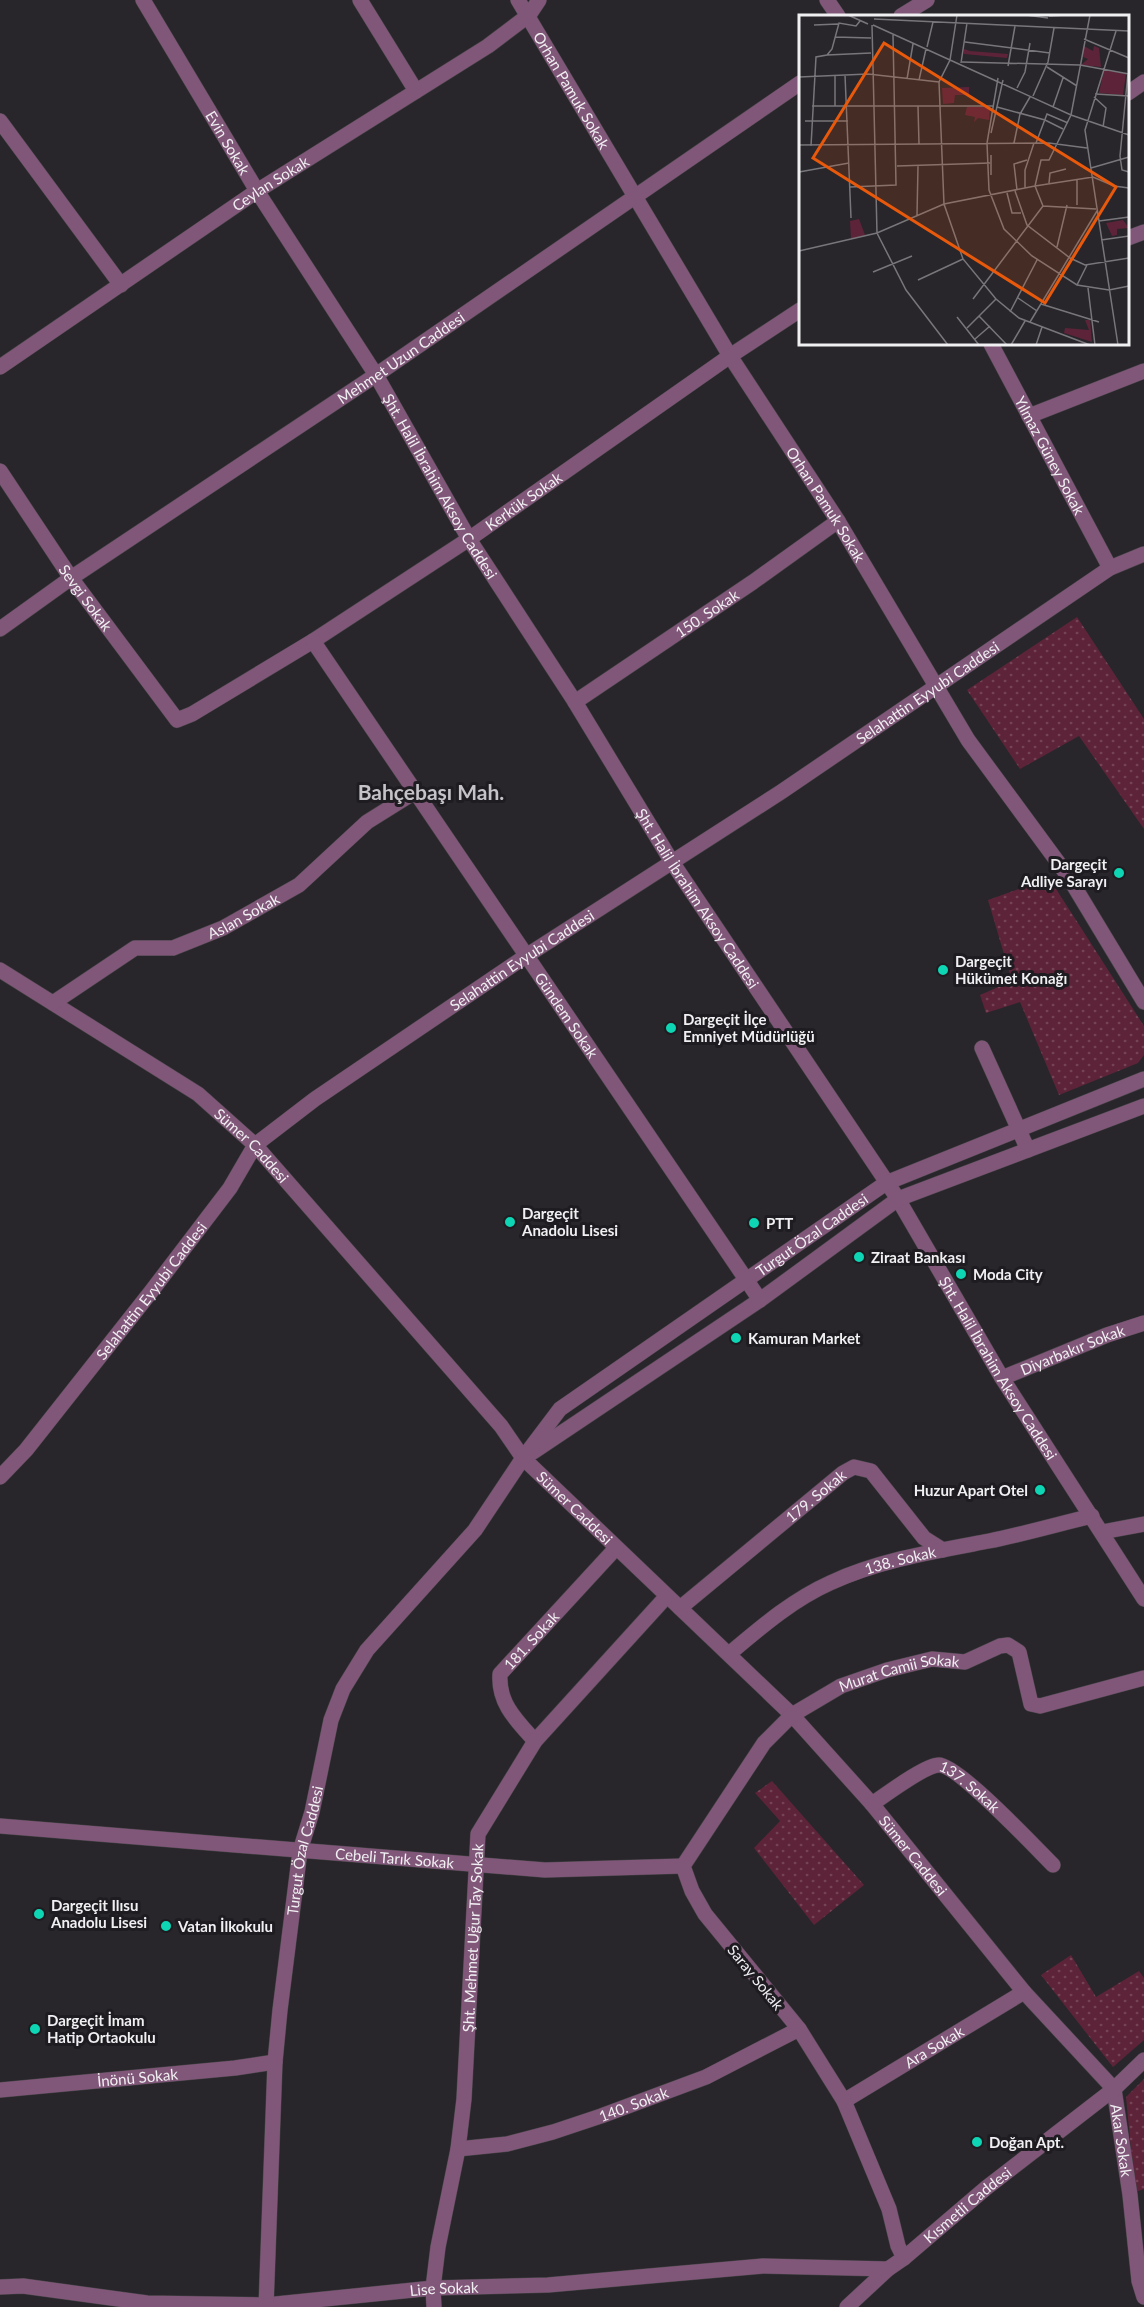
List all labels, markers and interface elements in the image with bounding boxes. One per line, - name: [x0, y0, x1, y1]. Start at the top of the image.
- inset map: [799, 15, 1129, 345]
- street label: Orhan Pamuk Sokak: [530, 28, 614, 152]
- street label: Evin Sokak: [202, 107, 254, 178]
- street label: Ceylan Sokak: [228, 152, 312, 214]
- street label: Mehmet Uzun Caddesi: [334, 308, 468, 407]
- street label: Şht. Halil İbrahim Aksoy Caddesi: [379, 390, 501, 582]
- street label: Yılmaz Güney Sokak: [1011, 393, 1089, 518]
- street label: Orhan Pamuk Sokak: [783, 443, 869, 566]
- street label: Kerkük Sokak: [482, 468, 566, 534]
- street label: Sevgi Sokak: [56, 561, 116, 635]
- street label: 150. Sokak: [672, 585, 742, 641]
- street label: Selahattin Eyyubi Caddesi: [852, 637, 1002, 747]
- district label: Bahçebaşı Mah.: [358, 779, 504, 804]
- street label: Şht. Halil İbrahim Aksoy Caddesi: [633, 805, 763, 992]
- place label: Dargeçit Adliye Sarayı: [1020, 855, 1107, 890]
- marker: Dargeçit Adliye Sarayı: [1112, 866, 1126, 880]
- street label: Aslan Sokak: [205, 889, 283, 942]
- street label: Selahattin Eyyubi Caddesi: [446, 906, 597, 1014]
- place label: Dargeçit Hükümet Konağı: [955, 952, 1067, 987]
- marker: Dargeçit Hükümet Konağı: [936, 963, 950, 977]
- street label: Gündem Sokak: [531, 969, 602, 1062]
- place label: Dargeçit İlçe Emniyet Müdürlüğü: [683, 1010, 815, 1045]
- marker: Dargeçit İlçe Emniyet Müdürlüğü: [664, 1021, 678, 1035]
- street label: Sümer Caddesi: [211, 1104, 293, 1186]
- street label: Turgut Özal Caddesi: [752, 1189, 871, 1280]
- place label: Dargeçit Anadolu Lisesi: [521, 1204, 618, 1239]
- place label: PTT: [766, 1214, 793, 1232]
- marker: Dargeçit Anadolu Lisesi: [503, 1215, 517, 1229]
- marker: PTT: [747, 1216, 761, 1230]
- street label: Selahattin Eyyubi Caddesi: [92, 1218, 210, 1363]
- place label: Ziraat Bankası: [871, 1248, 966, 1266]
- marker: Ziraat Bankası: [852, 1250, 866, 1264]
- place label: Moda City: [973, 1265, 1043, 1283]
- marker: Moda City: [954, 1267, 968, 1281]
- street label: Şht. Halil İbrahim Aksoy Caddesi: [936, 1273, 1061, 1463]
- street label: Diyarbakır Sokak: [1018, 1321, 1127, 1379]
- place label: Kamuran Market: [748, 1329, 861, 1347]
- marker: Kamuran Market: [729, 1331, 743, 1345]
- street label: 179. Sokak: [782, 1465, 850, 1526]
- street label: Sümer Caddesi: [533, 1467, 616, 1548]
- place label: Huzur Apart Otel: [914, 1481, 1028, 1499]
- marker: Huzur Apart Otel: [1033, 1483, 1047, 1497]
- street label: 138. Sokak: [862, 1542, 938, 1578]
- street label: 181. Sokak: [500, 1607, 563, 1673]
- street label: Murat Camii Sokak: [836, 1650, 960, 1695]
- street label: 137. Sokak: [937, 1756, 1004, 1816]
- street label: Turgut Özal Caddesi: [283, 1784, 326, 1916]
- street label: Sümer Caddesi: [876, 1811, 951, 1899]
- street label: Şht. Mehmet Uğur Tay Sokak: [459, 1843, 486, 2033]
- street label: Cebeli Tarık Sokak: [335, 1844, 455, 1872]
- place label: Dargeçit Ilısu Anadolu Lisesi: [50, 1896, 147, 1931]
- marker: Dargeçit Ilısu Anadolu Lisesi: [32, 1907, 46, 1921]
- place label: Vatan İlkokulu: [177, 1917, 273, 1935]
- marker: Vatan İlkokulu: [159, 1919, 173, 1933]
- street label: Saray Sokak: [724, 1941, 788, 2013]
- place label: Dargeçit İmam Hatip Ortaokulu: [47, 2011, 156, 2046]
- marker: Dargeçit İmam Hatip Ortaokulu: [28, 2022, 42, 2036]
- street label: Ara Sokak: [901, 2022, 967, 2071]
- street label: İnönü Sokak: [96, 2064, 179, 2090]
- street label: 140. Sokak: [596, 2083, 671, 2125]
- street label: Akar Sokak: [1107, 2103, 1136, 2178]
- place label: Doğan Apt.: [989, 2133, 1064, 2151]
- marker: Doğan Apt.: [970, 2135, 984, 2149]
- street label: Kısmetli Caddesi: [920, 2163, 1015, 2247]
- street label: Lise Sokak: [409, 2278, 479, 2299]

